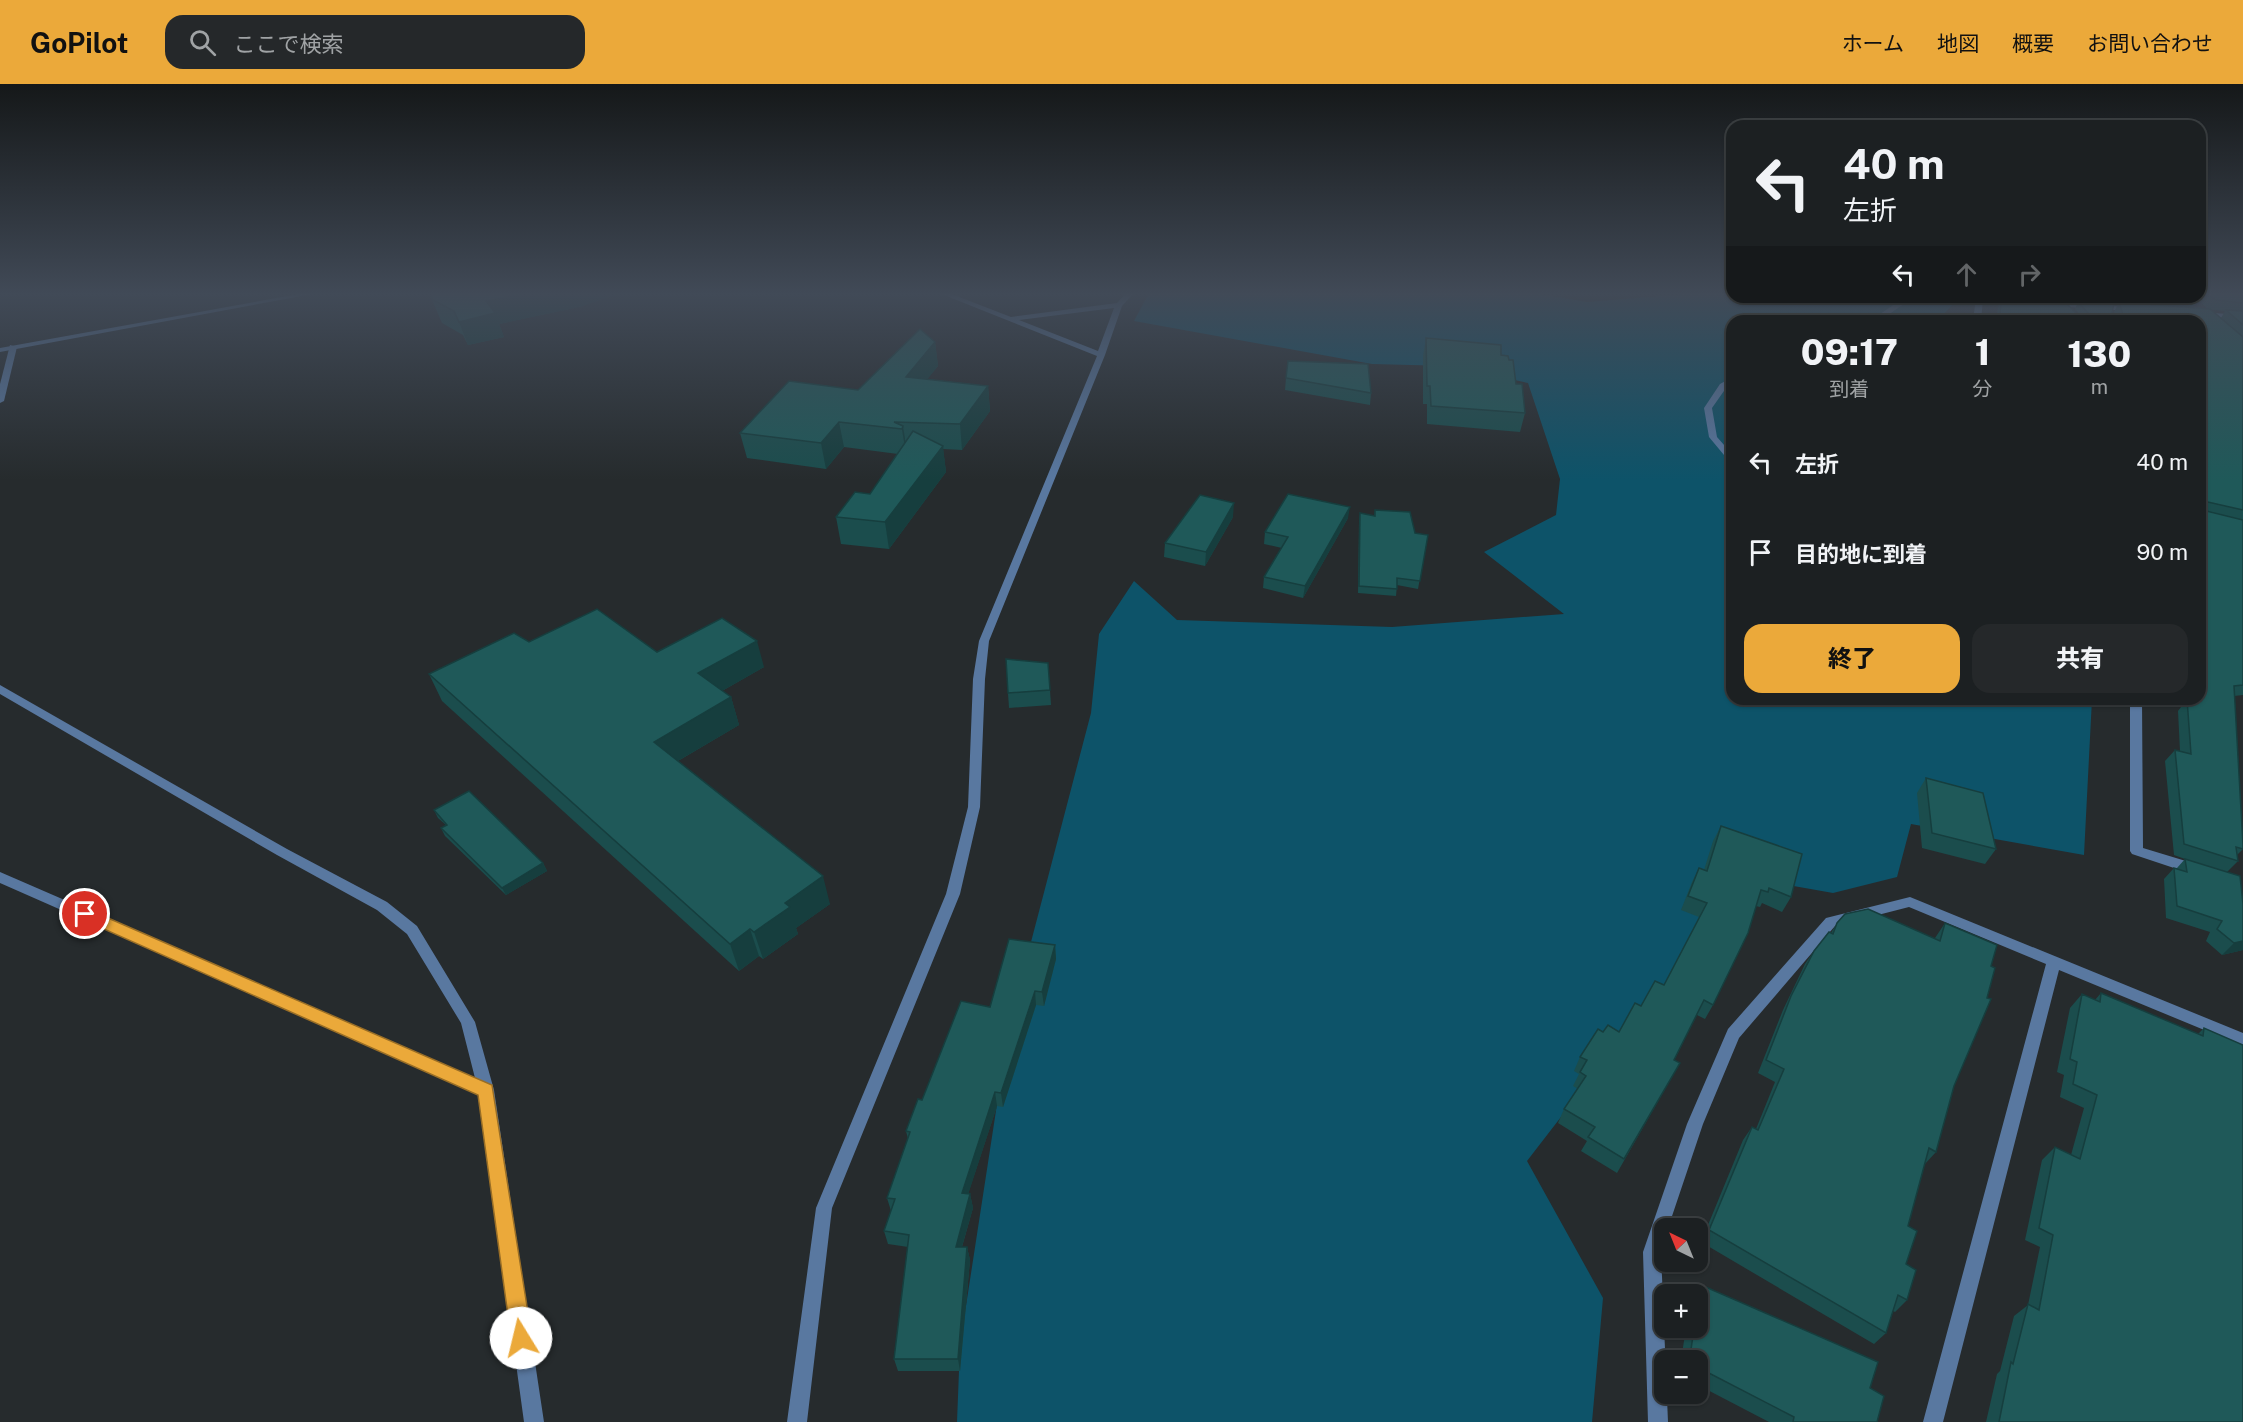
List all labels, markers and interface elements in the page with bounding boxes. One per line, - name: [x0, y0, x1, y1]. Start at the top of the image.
- search box: [165, 15, 585, 69]
- text: GoPilot: [30, 26, 129, 59]
- icon: search: [186, 26, 219, 59]
- text: ここで検索: [234, 31, 344, 57]
- text: ホーム: [1842, 31, 1904, 56]
- text: 地図: [1937, 31, 1979, 56]
- text: 概要: [2012, 31, 2054, 56]
- text: お問い合わせ: [2087, 31, 2213, 56]
- text: 40 m: [1843, 139, 1945, 188]
- icon: left: [1744, 144, 1822, 222]
- text: 左折: [1843, 194, 1897, 226]
- icon: left: [1887, 258, 1920, 291]
- icon: ahead: [1950, 258, 1983, 291]
- icon: right: [2013, 258, 2046, 291]
- text: 09:17: [1801, 331, 1898, 373]
- text: 1: [1975, 331, 1990, 373]
- text: 130: [2067, 333, 2131, 375]
- text: m: [2091, 375, 2108, 399]
- text: 到着: [1829, 377, 1869, 401]
- text: 分: [1973, 377, 1993, 401]
- icon: left: [1744, 446, 1777, 479]
- text: 40 m: [2136, 449, 2188, 475]
- text: 左折: [1795, 451, 1839, 477]
- icon: arrive: [1744, 536, 1777, 569]
- text: 90 m: [2137, 539, 2188, 565]
- text: 目的地に到着: [1795, 541, 1927, 567]
- button: 終了: [1744, 624, 1960, 693]
- button: 共有: [1972, 624, 2188, 693]
- pin: [59, 888, 110, 939]
- icon: arrive: [68, 897, 101, 930]
- north arrow: [1654, 1218, 1708, 1272]
- map controls: [1654, 1218, 1708, 1404]
- button: +: [1654, 1284, 1708, 1338]
- position arrow: [489, 1306, 553, 1370]
- button: −: [1654, 1350, 1708, 1404]

